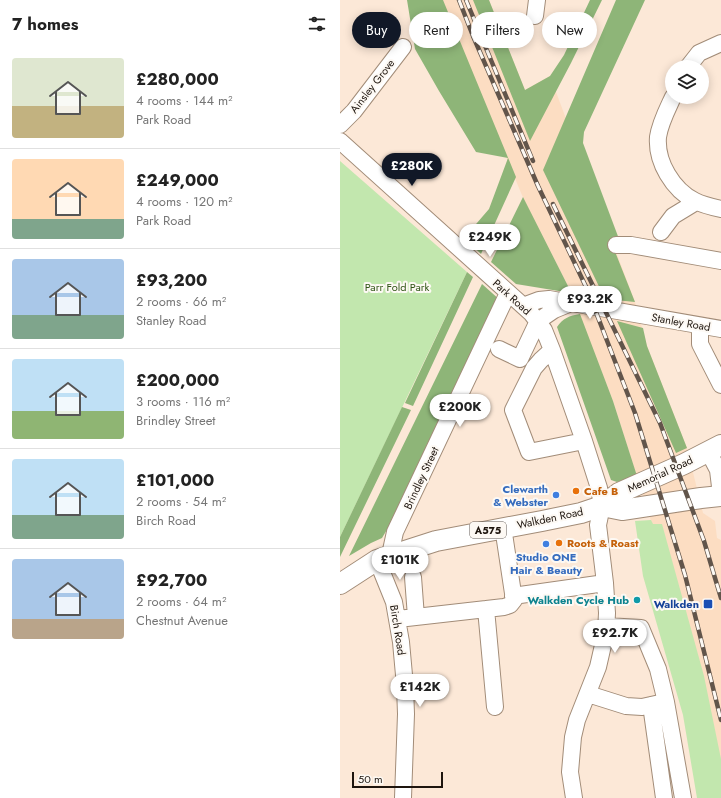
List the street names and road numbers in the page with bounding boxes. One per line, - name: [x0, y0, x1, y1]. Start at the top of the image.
- street label: Ainsley Grove: [346, 55, 398, 116]
- street label: Park Road: [489, 275, 535, 319]
- street label: Stanley Road: [650, 309, 712, 335]
- street label: Brindley Street: [400, 444, 443, 512]
- street label: Memorial Road: [625, 452, 695, 496]
- street label: Walkden Road: [515, 503, 585, 533]
- road number: A575: [470, 522, 506, 538]
- street label: Birch Road: [386, 604, 410, 656]

